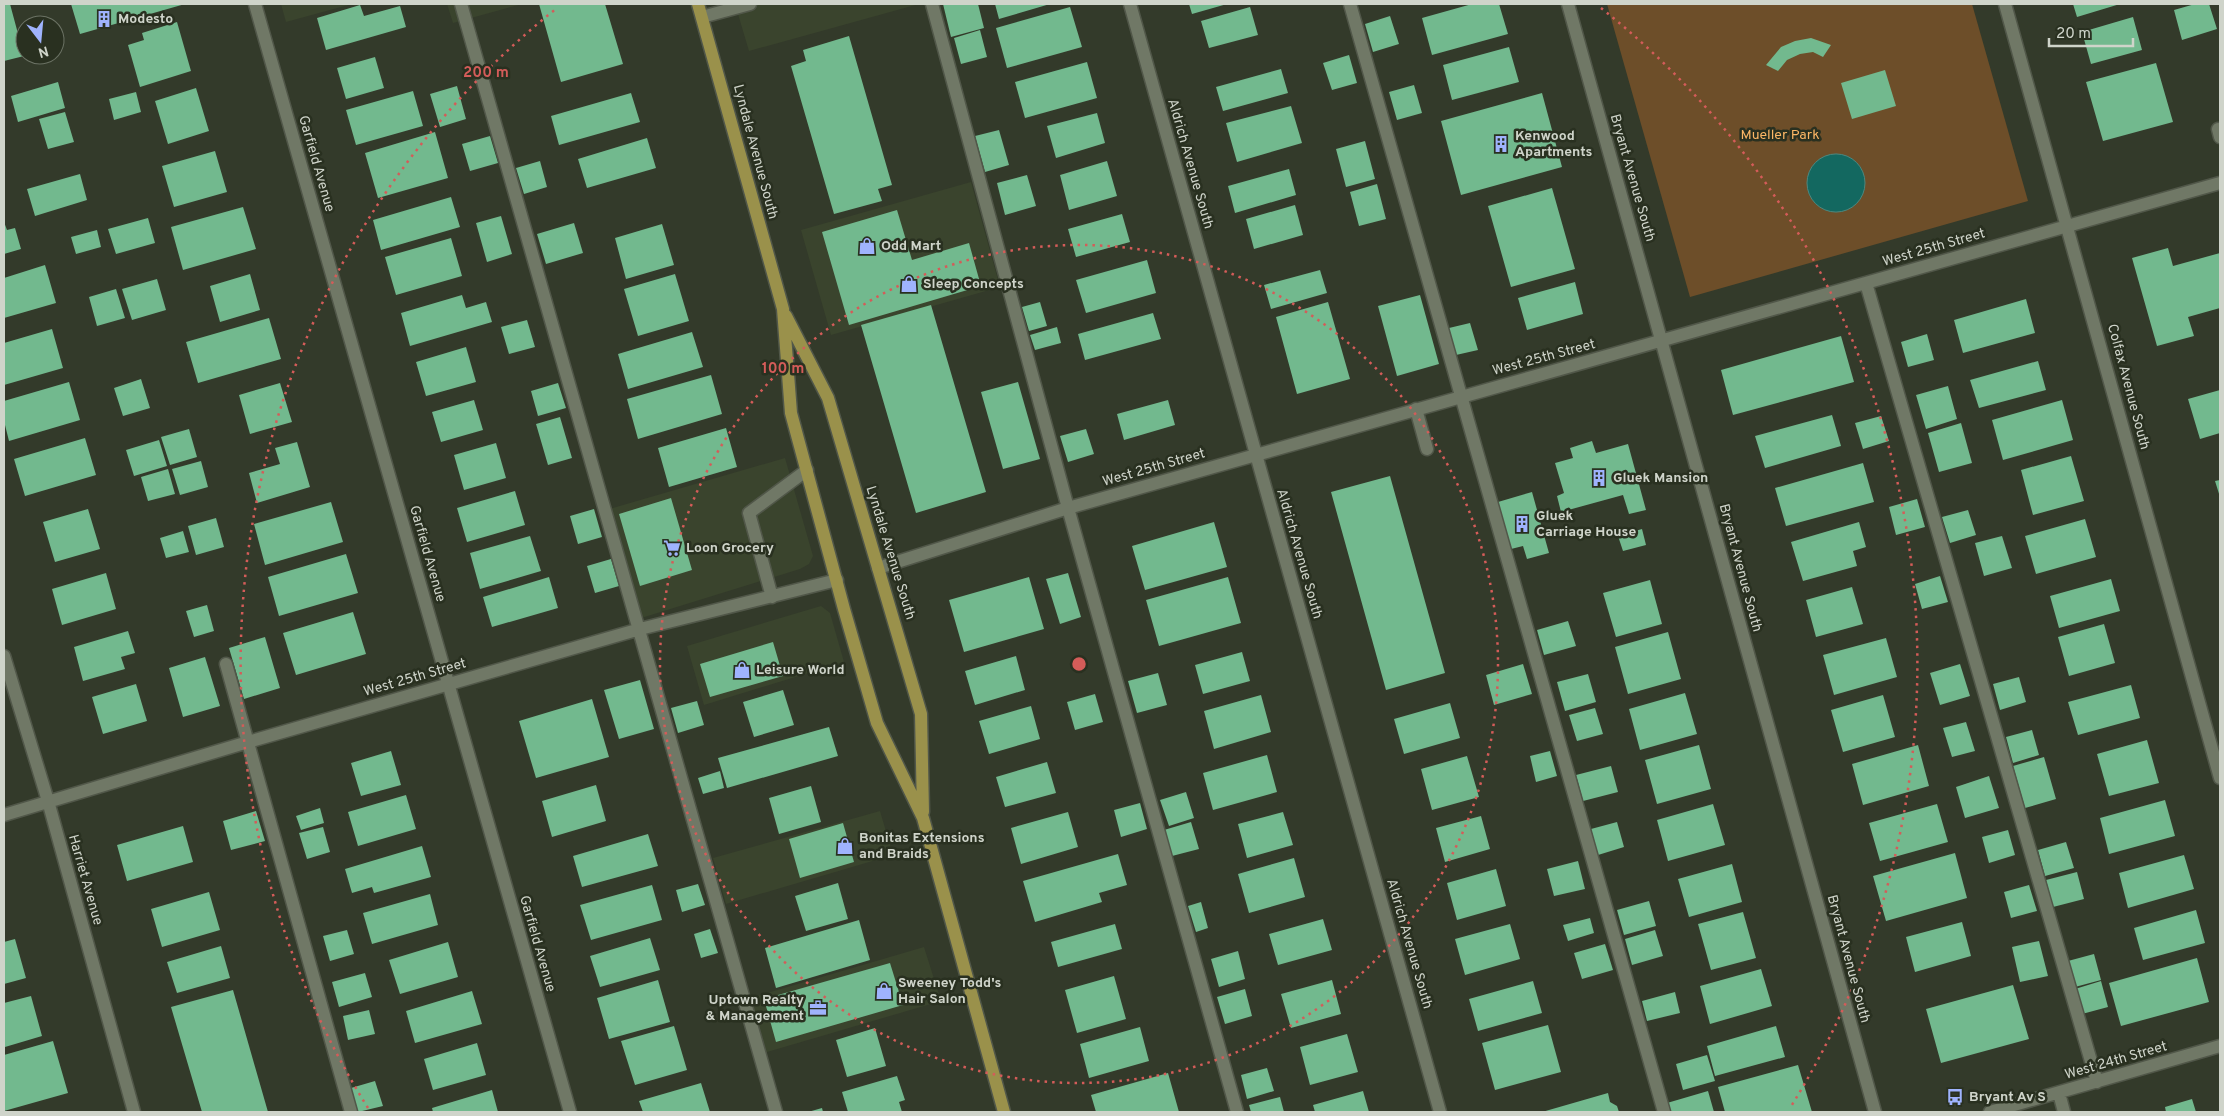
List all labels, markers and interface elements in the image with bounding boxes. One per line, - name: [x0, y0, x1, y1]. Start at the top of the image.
- building icon: Modesto: [94, 9, 114, 29]
- place label: Modesto: [118, 11, 173, 28]
- north arrow: [15, 15, 65, 65]
- scale bar: [2049, 15, 2133, 47]
- text: 20 m: [2056, 25, 2091, 44]
- text: N: [36, 41, 50, 61]
- text: 200 m: [463, 64, 509, 83]
- street label: Lyndale Avenue South: [729, 83, 781, 221]
- street label: Aldrich Avenue South: [1163, 97, 1217, 231]
- street label: Bryant Avenue South: [1606, 112, 1658, 244]
- street label: Garfield Avenue: [294, 114, 338, 214]
- park label: Mueller Park: [1740, 127, 1820, 144]
- place label: Kenwood Apartments: [1515, 128, 1593, 161]
- building icon: Kenwood Apartments: [1491, 134, 1511, 154]
- street label: West 25th Street: [1881, 225, 1987, 271]
- shop icon: Odd Mart: [857, 236, 877, 256]
- place label: Odd Mart: [881, 238, 941, 255]
- shop icon: Sleep Concepts: [899, 274, 919, 294]
- place label: Sleep Concepts: [923, 276, 1024, 293]
- street label: Colfax Avenue South: [2103, 322, 2153, 452]
- street label: West 25th Street: [1491, 336, 1597, 380]
- text: 100 m: [762, 360, 804, 379]
- street label: West 25th Street: [1101, 445, 1207, 491]
- building icon: Gluek Mansion: [1589, 468, 1609, 488]
- place label: Gluek Mansion: [1613, 470, 1708, 487]
- street label: Lyndale Avenue South: [862, 484, 918, 622]
- street label: Aldrich Avenue South: [1272, 487, 1326, 621]
- street label: Bryant Avenue South: [1715, 502, 1765, 634]
- street label: Garfield Avenue: [405, 504, 449, 604]
- place label: Gluek Carriage House: [1536, 508, 1636, 541]
- building icon: Gluek Carriage House: [1512, 514, 1532, 534]
- supermarket icon: Loon Grocery: [662, 538, 682, 558]
- place label: Loon Grocery: [686, 540, 774, 557]
- street label: West 25th Street: [362, 655, 468, 701]
- centre of rings: [1070, 655, 1088, 673]
- shop icon: Leisure World: [732, 660, 752, 680]
- place label: Leisure World: [756, 662, 845, 679]
- place label: Bonitas Extensions and Braids: [859, 830, 985, 863]
- street label: Harriet Avenue: [64, 833, 106, 927]
- shop icon: Bonitas Extensions and Braids: [835, 836, 855, 856]
- street label: Aldrich Avenue South: [1382, 877, 1436, 1011]
- street label: Bryant Avenue South: [1823, 893, 1873, 1025]
- street label: Garfield Avenue: [515, 894, 559, 994]
- place label: Sweeney Todd's Hair Salon: [898, 975, 1002, 1008]
- shop icon: Sweeney Todd's Hair Salon: [874, 981, 894, 1001]
- place label: Uptown Realty & Management: [706, 992, 804, 1025]
- office icon: Uptown Realty & Management: [808, 998, 828, 1018]
- street label: West 24th Street: [2063, 1038, 2169, 1084]
- bus stop icon: Bryant Av S: [1945, 1087, 1965, 1107]
- place label: Bryant Av S: [1969, 1089, 2046, 1106]

